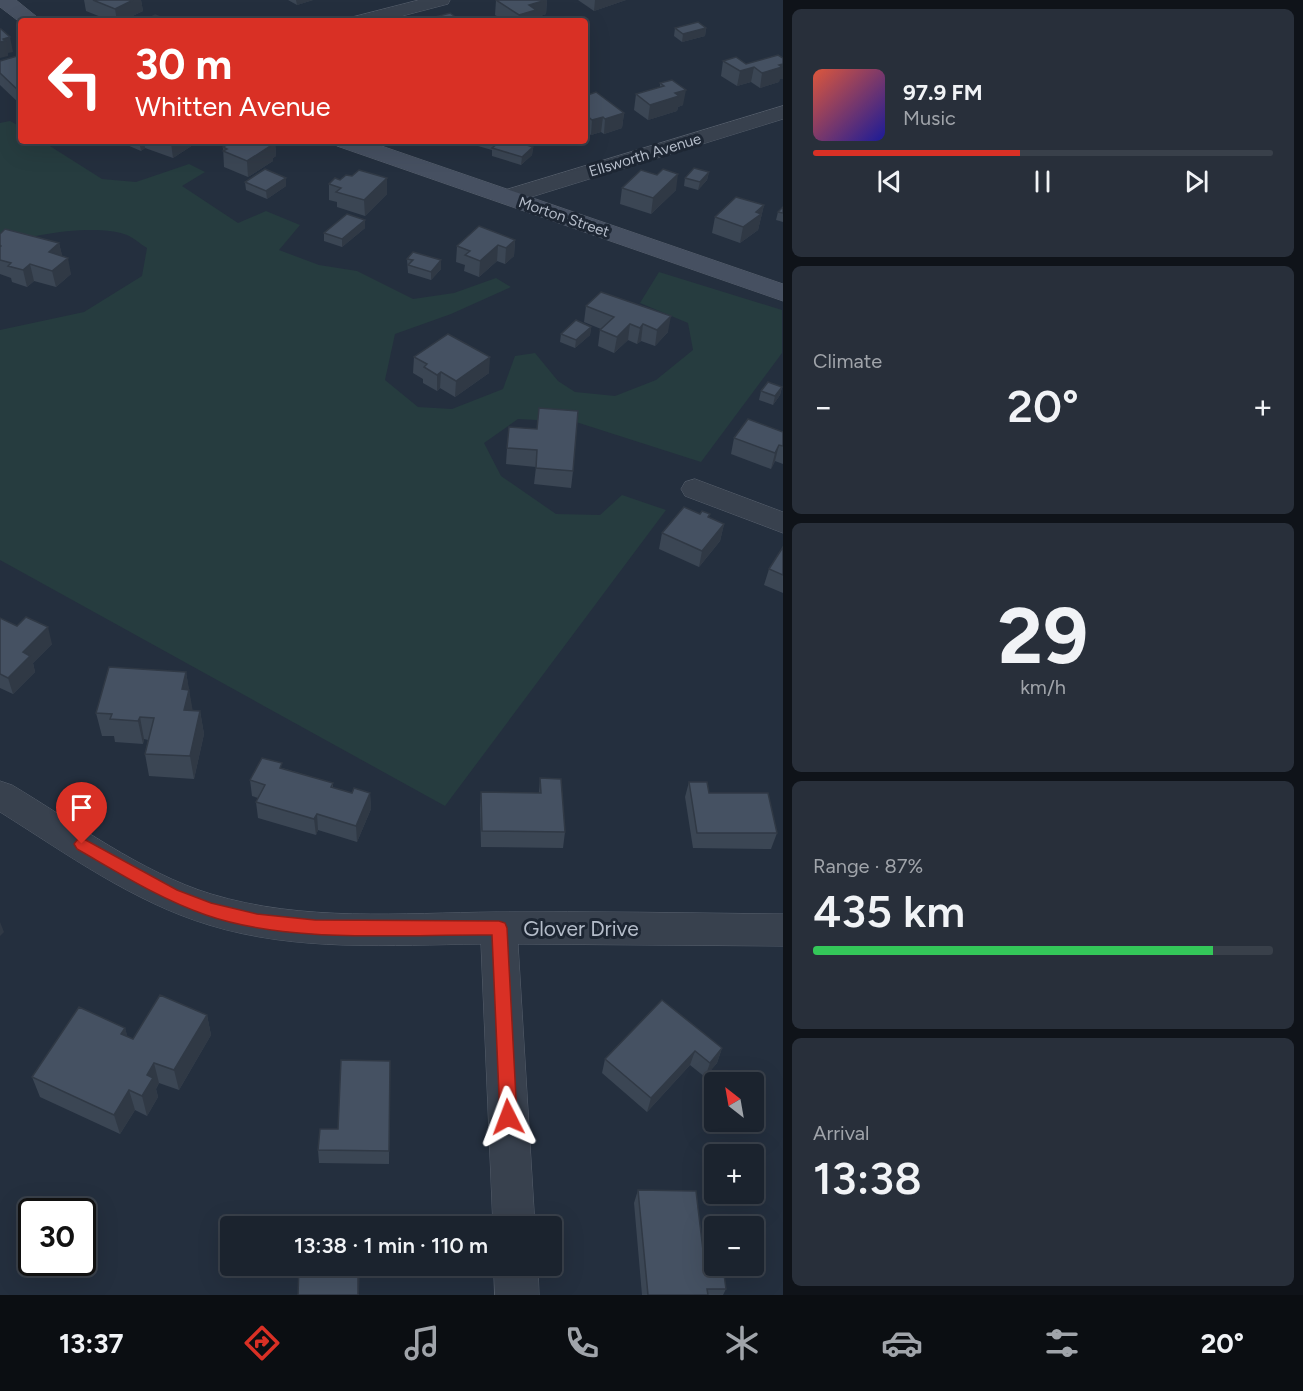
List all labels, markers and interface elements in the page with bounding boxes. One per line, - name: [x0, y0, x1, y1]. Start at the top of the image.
- text: 30 m: [135, 39, 232, 90]
- icon: left: [36, 42, 114, 120]
- text: 97.9 FM: [903, 79, 983, 106]
- text: Whitten Avenue: [135, 90, 330, 123]
- text: Music: [903, 106, 956, 130]
- street label: Ellsworth Avenue: [587, 129, 703, 181]
- icon: previous: [873, 165, 906, 198]
- icon: pause: [1026, 165, 1059, 198]
- icon: next: [1180, 165, 1213, 198]
- street label: Morton Street: [516, 193, 612, 241]
- text: Climate: [813, 349, 882, 373]
- text: 20°: [1007, 379, 1079, 433]
- text: −: [813, 387, 834, 426]
- text: +: [1252, 387, 1273, 426]
- text: 29: [998, 589, 1088, 683]
- text: km/h: [1020, 675, 1066, 699]
- pin: [56, 782, 107, 844]
- icon: arrive: [65, 791, 98, 824]
- text: Range · 87%: [813, 854, 923, 878]
- text: 435 km: [813, 884, 965, 938]
- street label: Glover Drive: [523, 916, 639, 941]
- north arrow: [704, 1072, 764, 1132]
- map controls: [704, 1072, 764, 1276]
- position arrow: [476, 1085, 540, 1149]
- text: Arrival: [813, 1121, 869, 1145]
- button: +: [704, 1144, 764, 1204]
- text: 13:38: [813, 1151, 922, 1205]
- speed limit sign: 30: [18, 1198, 96, 1276]
- button: −: [704, 1216, 764, 1276]
- text: 13:38 · 1 min · 110 m: [294, 1232, 488, 1259]
- icon: directions: [241, 1322, 283, 1364]
- icon: music: [401, 1322, 443, 1364]
- icon: phone: [561, 1322, 603, 1364]
- icon: climate: [721, 1322, 763, 1364]
- icon: car: [881, 1322, 923, 1364]
- icon: filters: [1041, 1322, 1083, 1364]
- text: 13:37: [59, 1327, 124, 1360]
- text: 20°: [1201, 1327, 1244, 1360]

